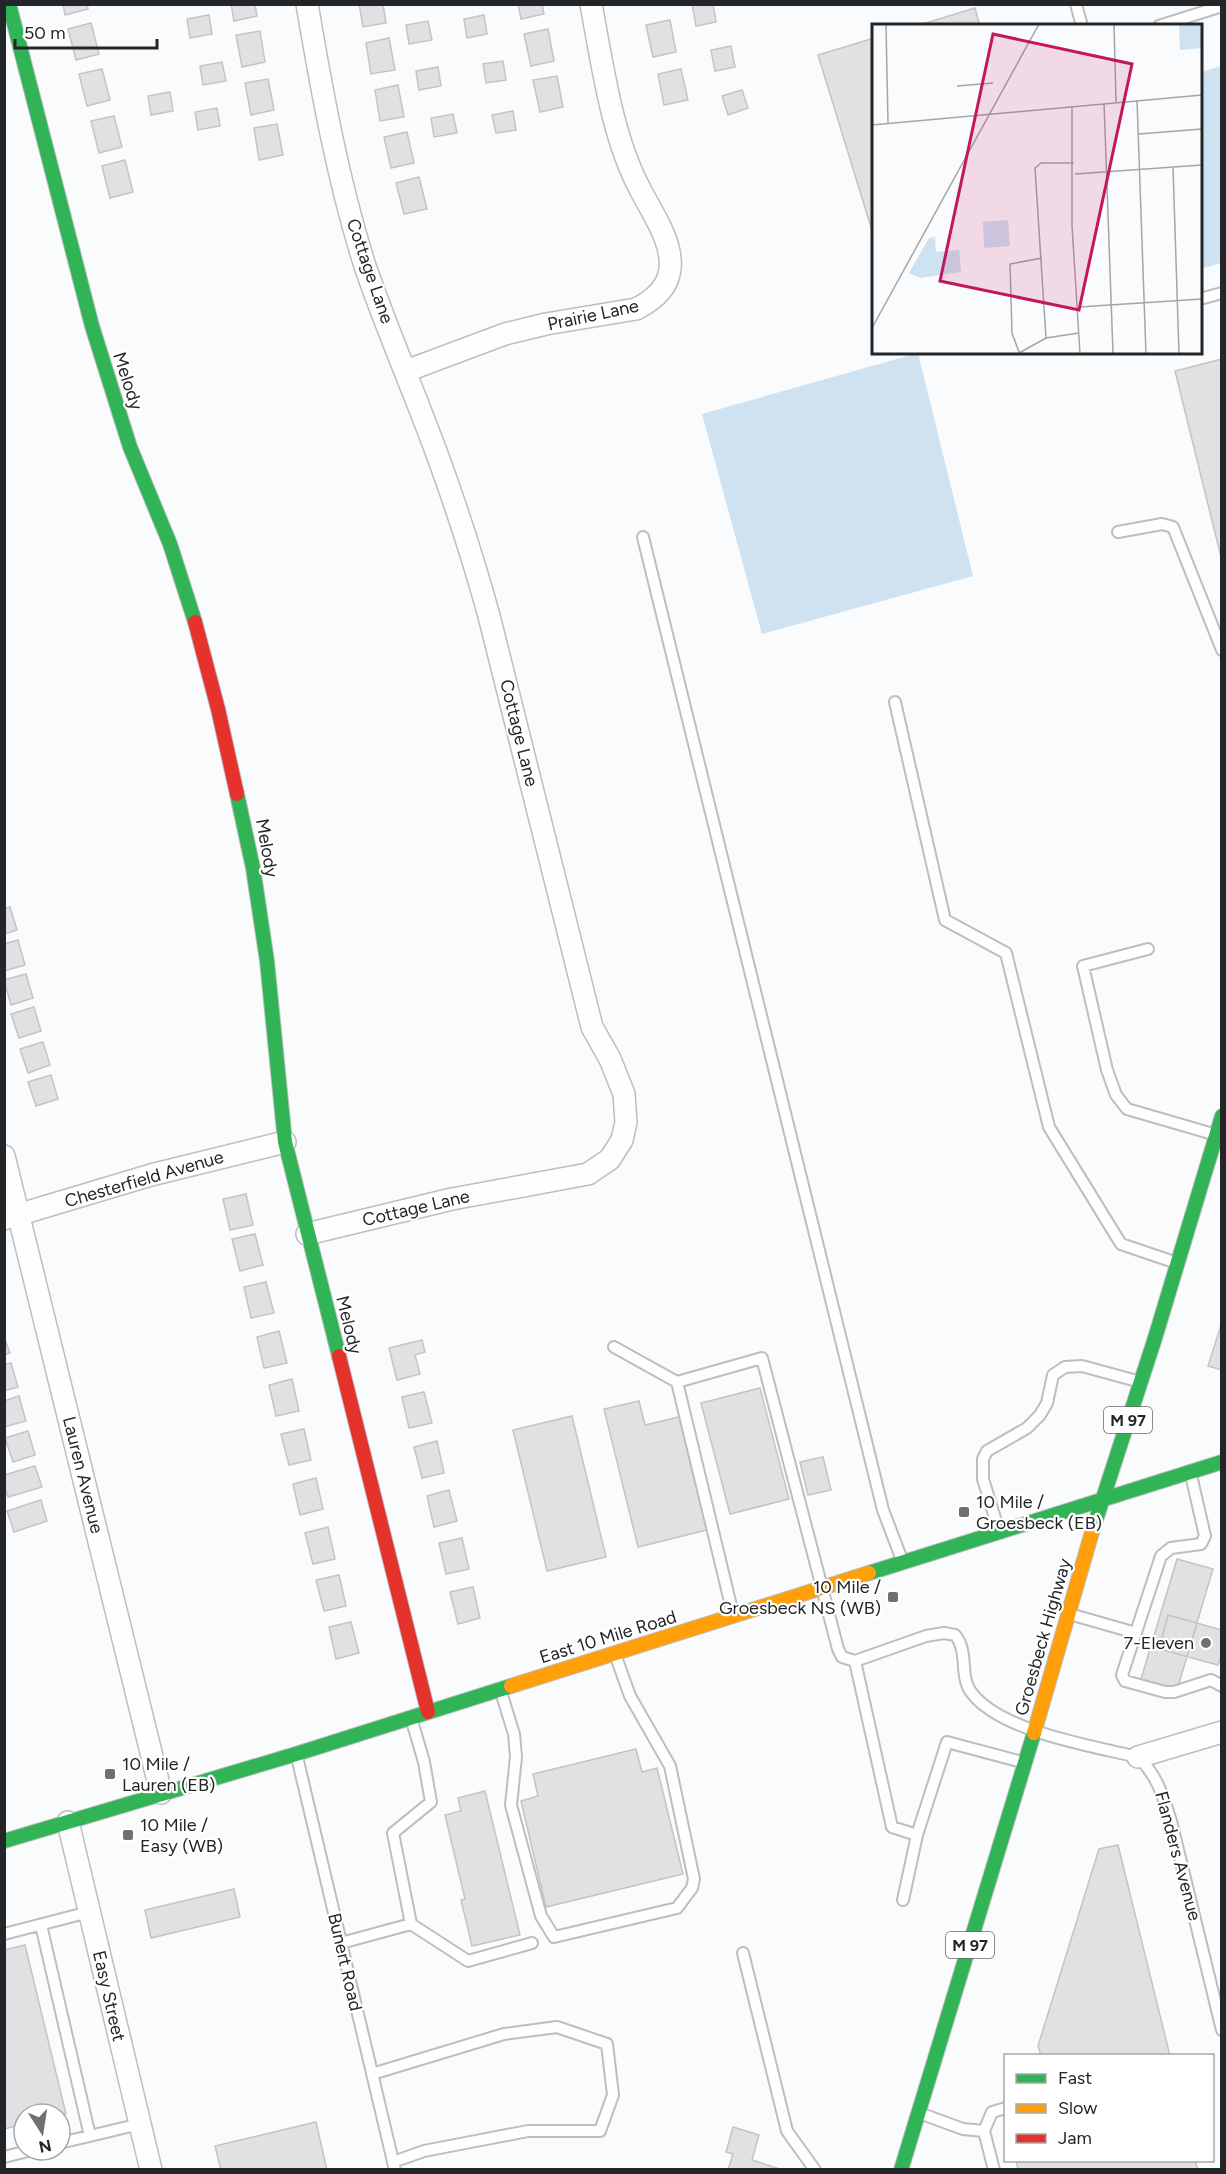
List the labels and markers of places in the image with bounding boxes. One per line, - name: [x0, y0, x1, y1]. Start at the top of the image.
- place label: 10 Mile / Groesbeck (EB): [976, 1491, 1102, 1534]
- marker: 10 Mile / Groesbeck (EB): [957, 1505, 971, 1519]
- place label: 10 Mile / Groesbeck NS (WB): [719, 1576, 881, 1619]
- marker: 10 Mile / Groesbeck NS (WB): [886, 1590, 900, 1604]
- place label: 7-Eleven: [1124, 1632, 1194, 1654]
- marker: 7-Eleven: [1199, 1636, 1213, 1650]
- place label: 10 Mile / Lauren (EB): [122, 1753, 215, 1796]
- marker: 10 Mile / Lauren (EB): [103, 1767, 117, 1781]
- place label: 10 Mile / Easy (WB): [140, 1814, 223, 1857]
- marker: 10 Mile / Easy (WB): [121, 1828, 135, 1842]

